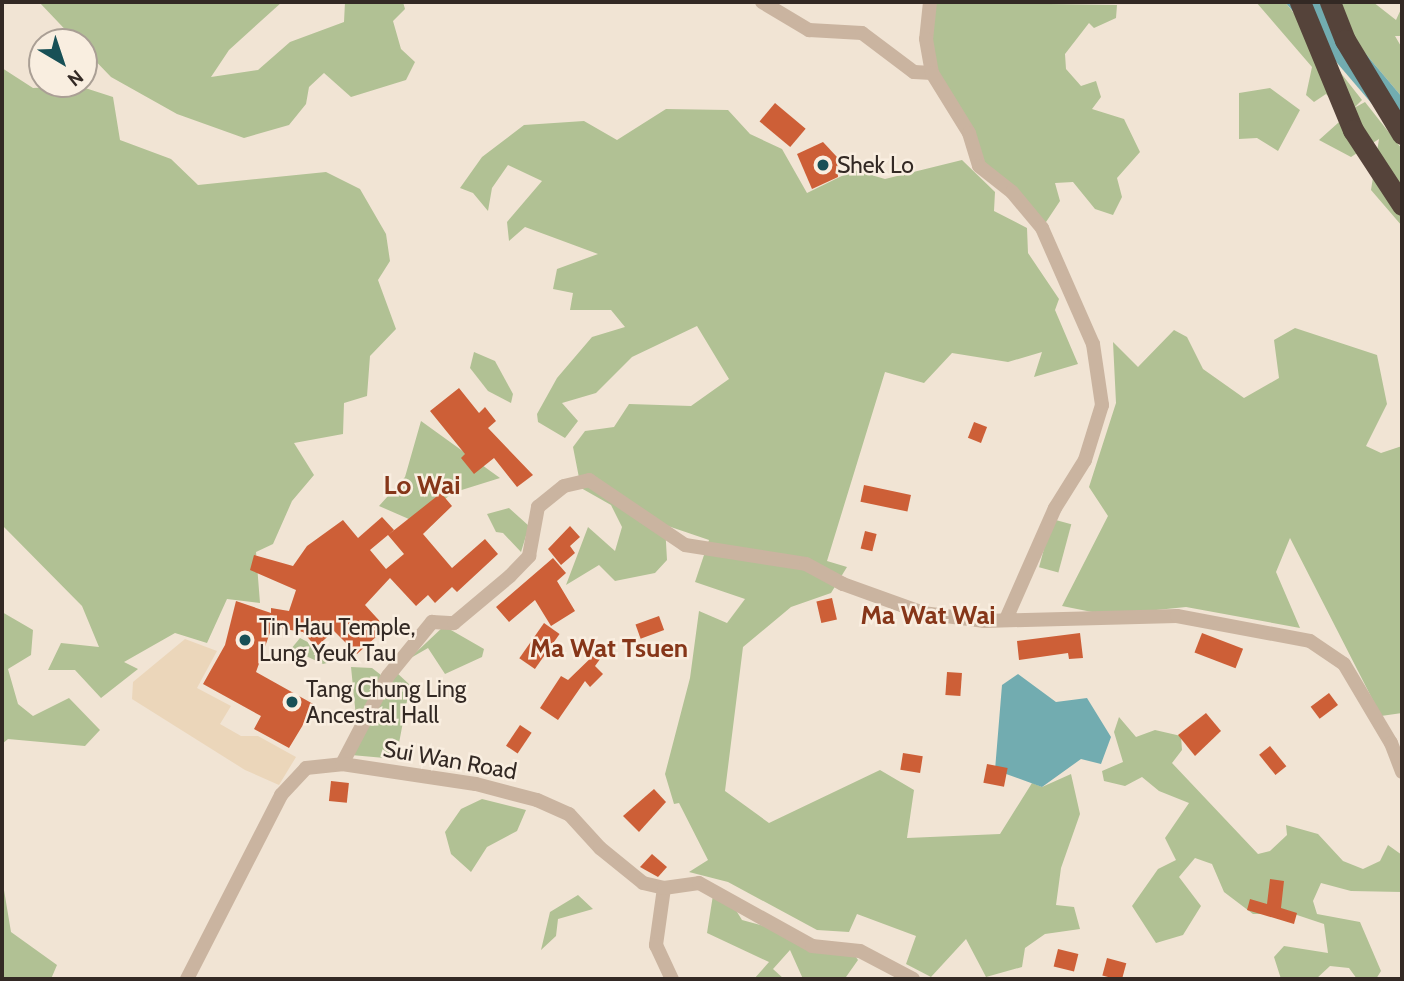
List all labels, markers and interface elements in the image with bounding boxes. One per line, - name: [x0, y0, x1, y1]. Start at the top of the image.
- north arrow: [28, 28, 98, 98]
- text: N: [63, 65, 88, 91]
- place label: Shek Lo: [837, 151, 914, 179]
- marker: Shek Lo: [815, 157, 831, 173]
- district label: Lo Wai: [384, 470, 460, 502]
- district label: Ma Wat Wai: [860, 600, 996, 632]
- place label: Tin Hau Temple, Lung Yeuk Tau: [259, 613, 415, 667]
- marker: Tin Hau Temple, Lung Yeuk Tau: [237, 632, 253, 648]
- district label: Ma Wat Tsuen: [530, 633, 688, 665]
- place label: Tang Chung Ling Ancestral Hall: [306, 675, 466, 729]
- marker: Tang Chung Ling Ancestral Hall: [284, 694, 300, 710]
- street label: Sui Wan Road: [381, 735, 519, 785]

